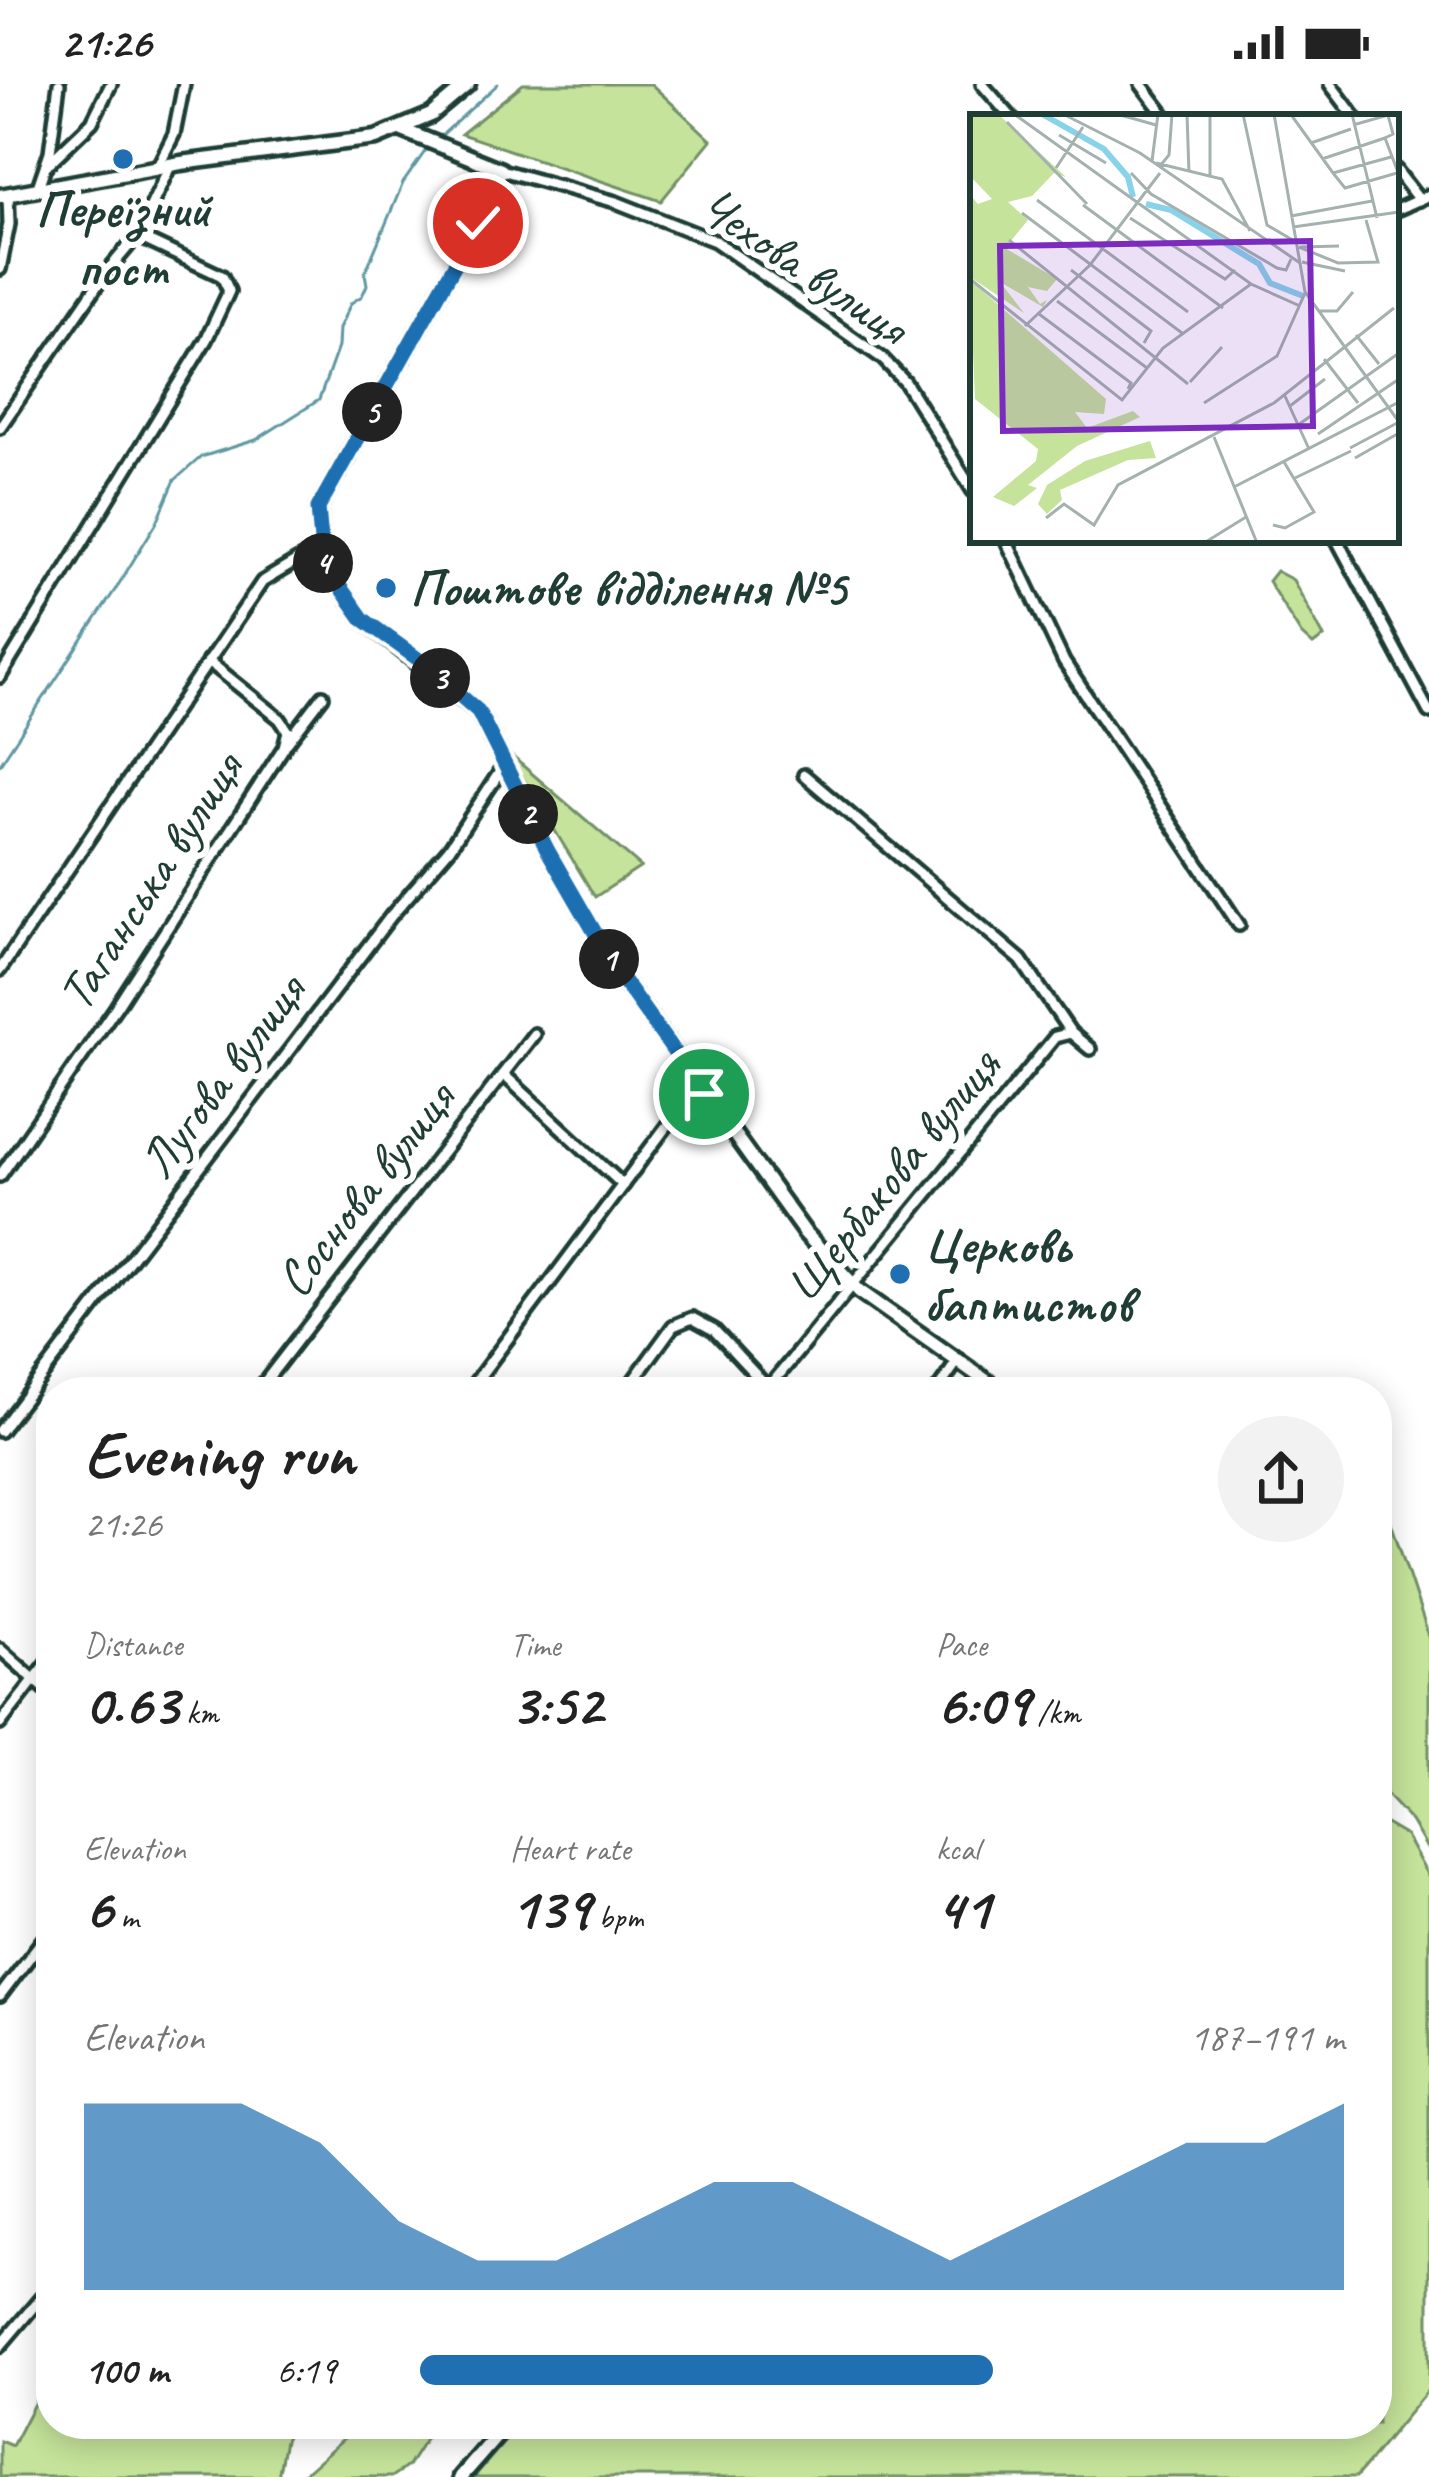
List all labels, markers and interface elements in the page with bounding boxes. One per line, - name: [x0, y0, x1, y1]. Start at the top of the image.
- text: 21:26: [60, 14, 151, 71]
- inset map: [970, 114, 1399, 543]
- marker: Переїзний пост: [110, 146, 136, 172]
- pin: [427, 172, 529, 274]
- street label: Чехова вулиця: [688, 173, 923, 361]
- place label: Переїзний пост: [36, 177, 214, 300]
- icon: check: [445, 190, 511, 256]
- pin: 5: [342, 382, 402, 442]
- text: 5: [365, 391, 379, 433]
- pin: 4: [293, 533, 353, 593]
- text: 4: [316, 542, 330, 584]
- place label: Поштове відділення №5: [410, 556, 850, 620]
- marker: Поштове відділення №5: [373, 575, 399, 601]
- pin: 3: [410, 648, 470, 708]
- text: 3: [433, 657, 447, 699]
- street label: Таганська вулиця: [43, 737, 259, 1022]
- pin: 2: [498, 784, 558, 844]
- text: 2: [521, 793, 535, 835]
- pin: 1: [579, 929, 639, 989]
- text: 1: [602, 938, 616, 980]
- street label: Лугова вулиця: [125, 959, 321, 1191]
- street label: Щербакова вулиця: [772, 1034, 1015, 1313]
- pin: [653, 1043, 755, 1145]
- icon: arrive: [671, 1061, 737, 1127]
- street label: Соснова вулиця: [261, 1066, 471, 1309]
- place label: Церковь баптистов: [924, 1213, 1142, 1336]
- marker: Церковь баптистов: [887, 1261, 913, 1287]
- text: Evening run: [84, 1413, 354, 1496]
- button: share: [1218, 1416, 1344, 1542]
- text: 21:26: [84, 1500, 162, 1549]
- text: Distance: [84, 1624, 182, 1666]
- text: Time: [510, 1624, 561, 1666]
- text: Pace: [936, 1624, 987, 1666]
- text: 0.63: [84, 1666, 178, 1742]
- text: 3:52: [510, 1666, 602, 1742]
- text: 6:09: [936, 1666, 1029, 1742]
- text: km: [178, 1692, 218, 1734]
- text: /km: [1029, 1692, 1081, 1734]
- text: Elevation: [84, 1828, 186, 1870]
- text: Heart rate: [510, 1828, 630, 1870]
- text: kcal: [936, 1828, 980, 1870]
- text: 6: [84, 1870, 112, 1946]
- text: 139: [510, 1870, 590, 1946]
- text: 41: [936, 1870, 990, 1946]
- text: m: [112, 1896, 139, 1938]
- text: bpm: [590, 1896, 644, 1938]
- text: Elevation: [84, 2013, 204, 2062]
- text: 187–191 m: [1190, 2013, 1344, 2062]
- text: 100 m: [84, 2346, 168, 2395]
- text: 6:19: [276, 2346, 336, 2395]

